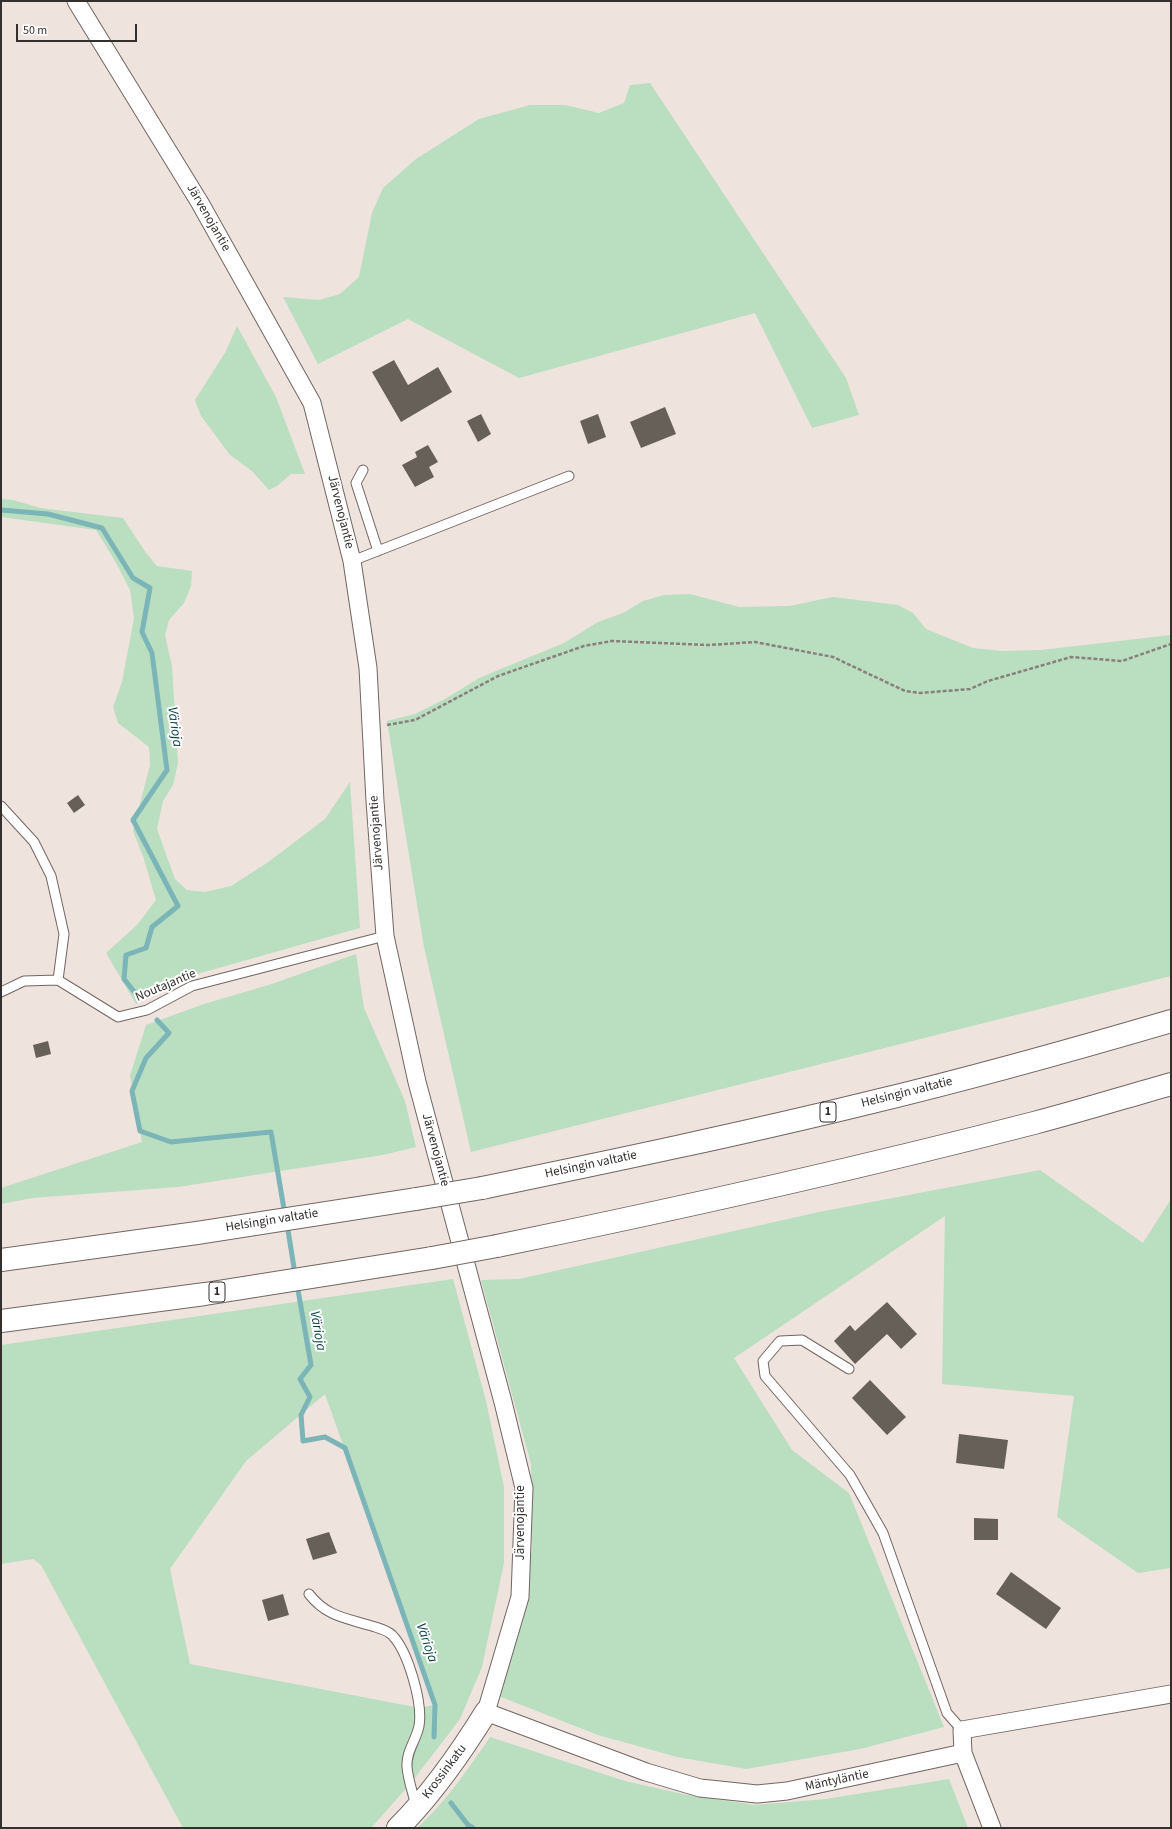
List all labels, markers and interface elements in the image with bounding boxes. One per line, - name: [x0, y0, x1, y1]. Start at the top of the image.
- scale bar: [18, 16, 139, 42]
- text: 50 m: [23, 22, 47, 39]
- street label: Järvenojantie: [182, 182, 234, 254]
- street label: Järvenojantie: [323, 474, 357, 550]
- water label: Värioja: [163, 706, 185, 748]
- street label: Järvenojantie: [367, 795, 387, 871]
- street label: Noutajantie: [133, 966, 199, 1006]
- street label: Helsingin valtatie: [860, 1074, 954, 1112]
- road number: 1: [820, 1102, 836, 1122]
- street label: Järvenojantie: [418, 1112, 452, 1188]
- street label: Helsingin valtatie: [544, 1148, 638, 1182]
- street label: Helsingin valtatie: [225, 1206, 319, 1236]
- road number: 1: [209, 1282, 225, 1302]
- water label: Värioja: [305, 1310, 329, 1352]
- street label: Järvenojantie: [513, 1485, 529, 1561]
- water label: Värioja: [412, 1621, 440, 1665]
- street label: Krossinkatu: [419, 1742, 471, 1802]
- street label: Mäntyläntie: [804, 1767, 870, 1795]

